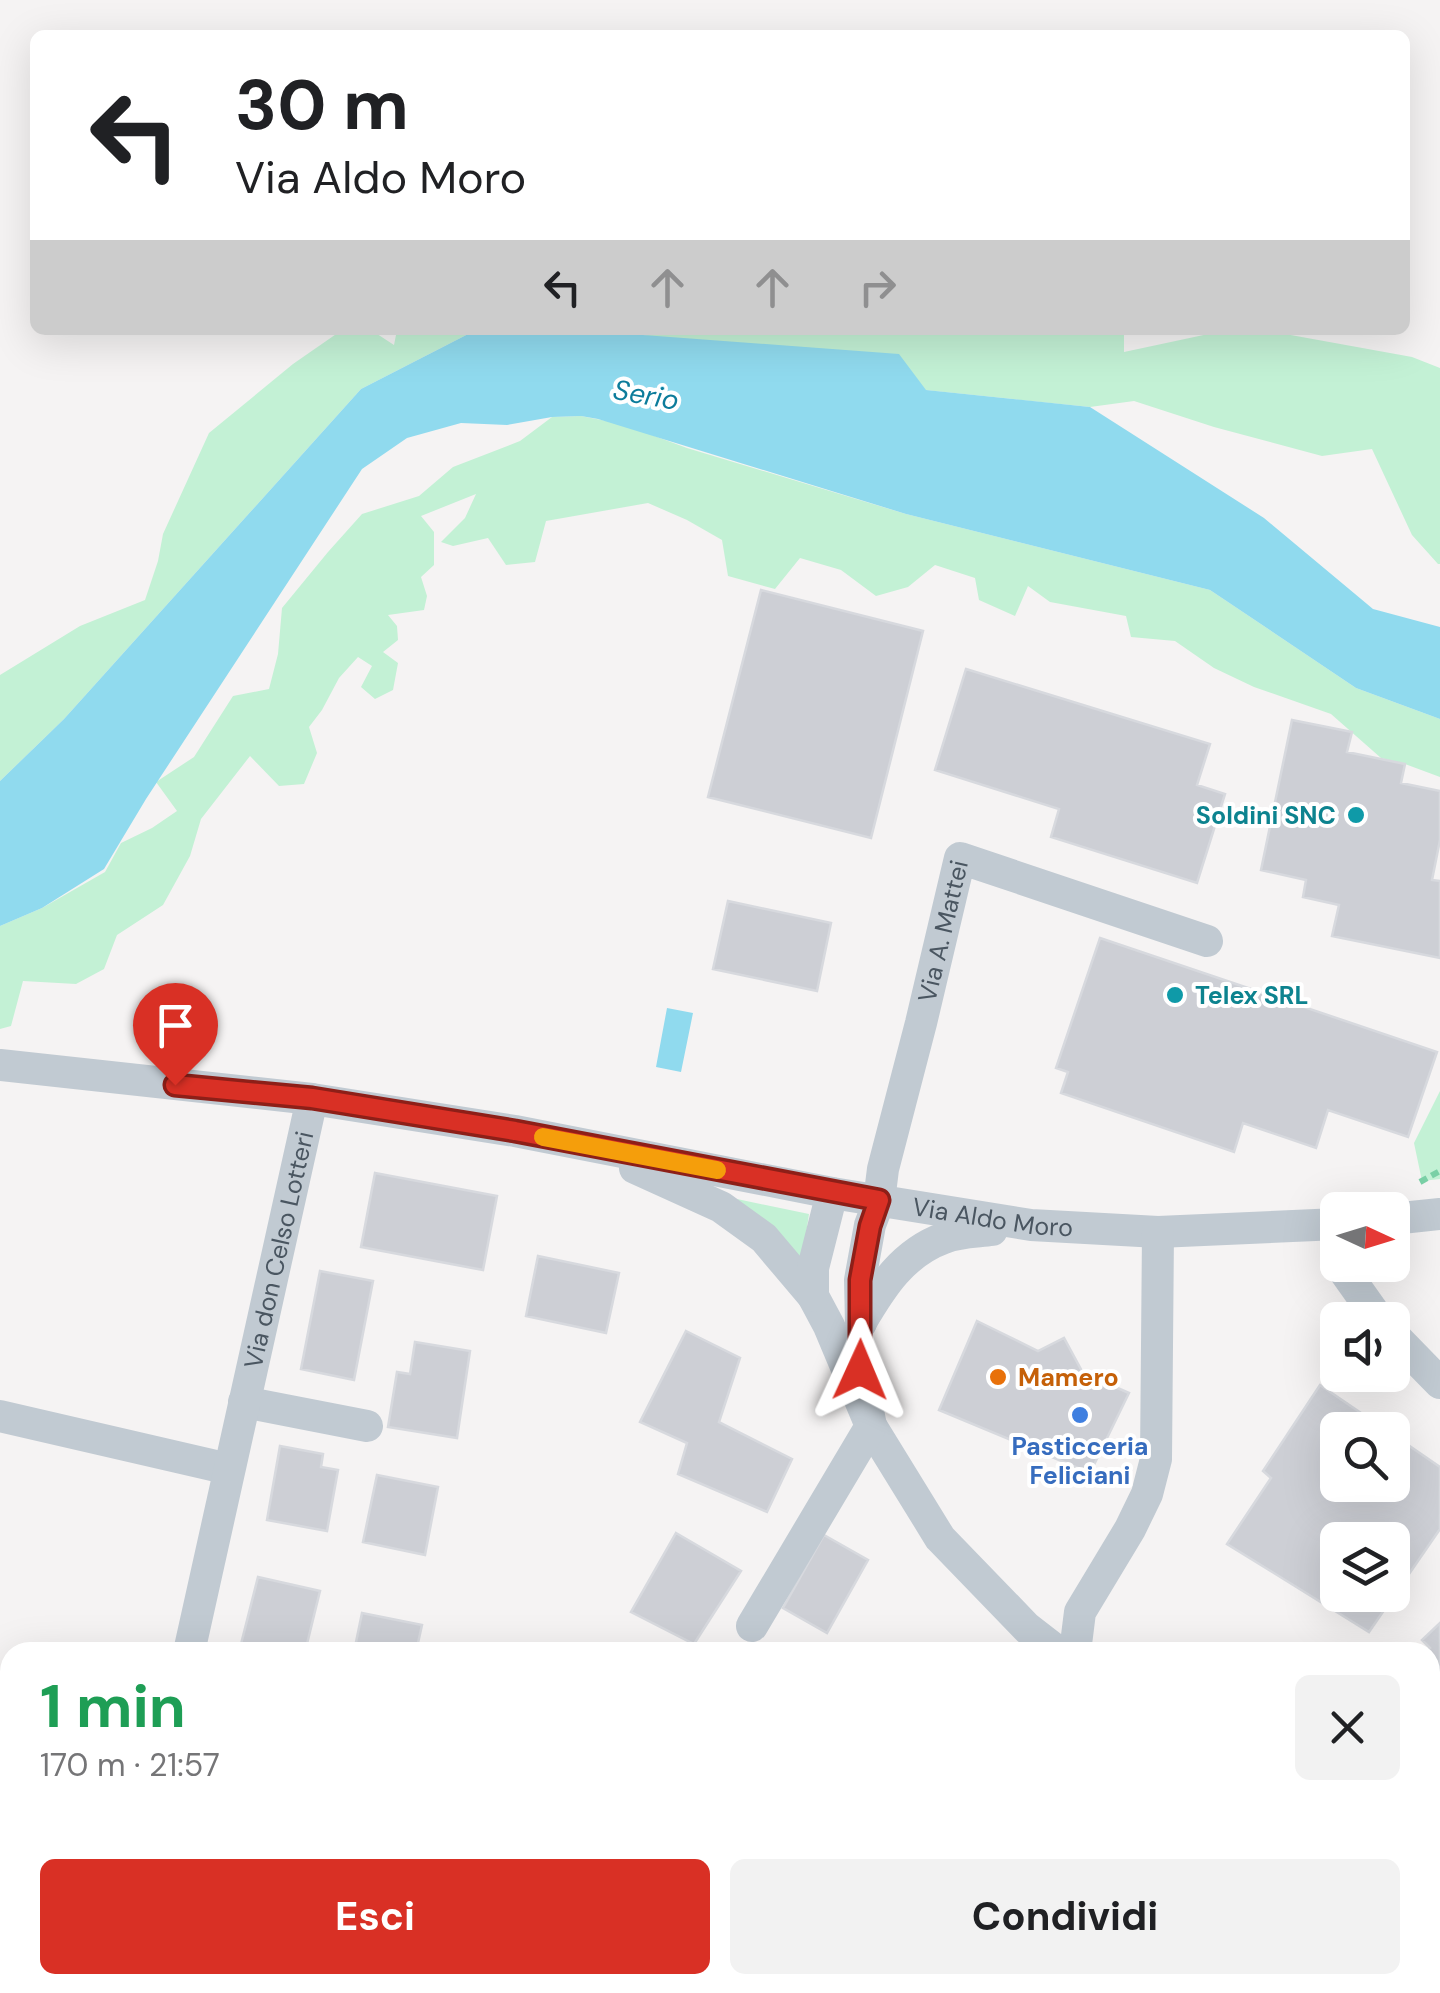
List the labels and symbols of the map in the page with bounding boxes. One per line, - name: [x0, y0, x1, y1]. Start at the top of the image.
- water label: Serio: [610, 371, 682, 419]
- place label: Soldini SNC: [1196, 799, 1336, 832]
- marker: Soldini SNC: [1345, 804, 1367, 826]
- street label: Via A. Mattei: [910, 857, 975, 1006]
- place label: Telex SRL: [1195, 979, 1309, 1012]
- pin: [133, 983, 218, 1086]
- marker: Telex SRL: [1164, 984, 1186, 1006]
- street label: Via don Celso Lotteri: [236, 1128, 321, 1372]
- street label: Via Aldo Moro: [910, 1190, 1074, 1244]
- north arrow: [1320, 1192, 1410, 1282]
- position arrow: [808, 1318, 912, 1422]
- place label: Mamero: [1018, 1361, 1119, 1394]
- marker: Mamero: [987, 1366, 1009, 1388]
- marker: Pasticceria Feliciani: [1069, 1404, 1091, 1426]
- place label: Pasticceria Feliciani: [1012, 1430, 1148, 1492]

